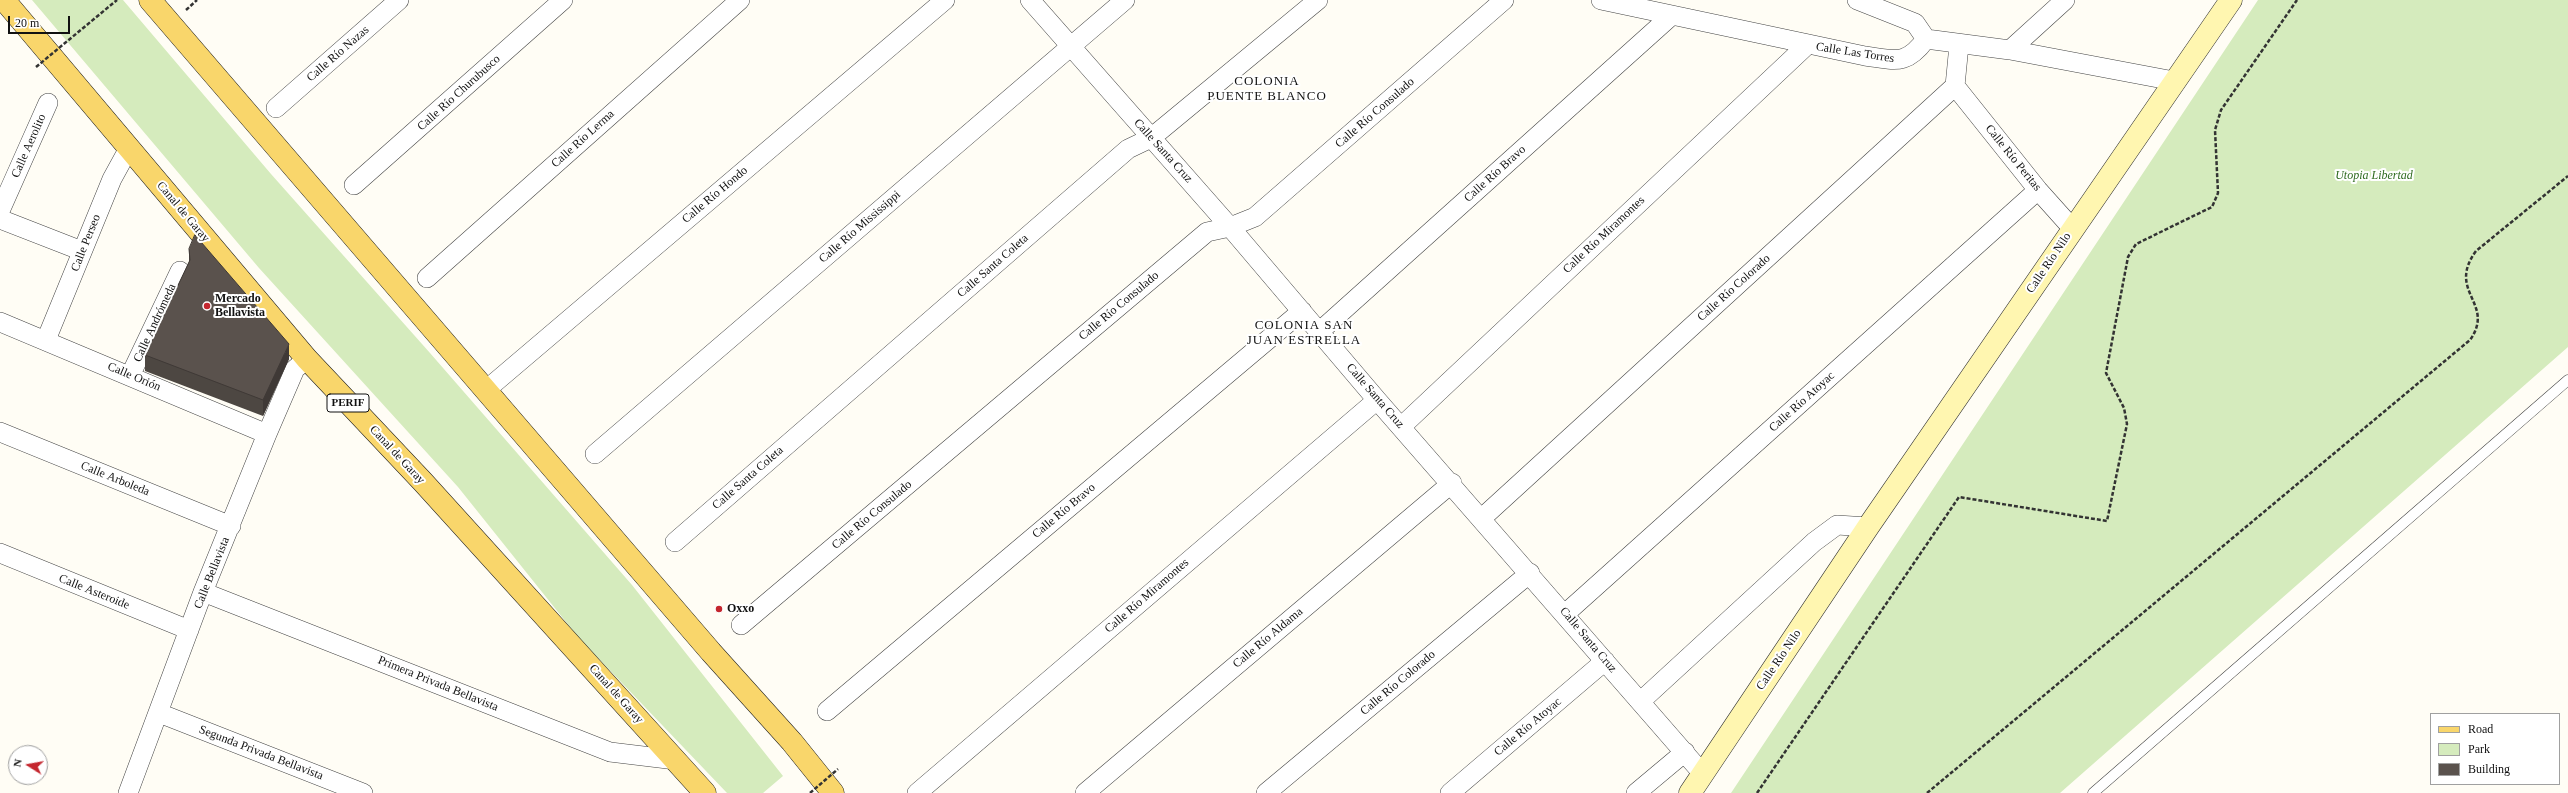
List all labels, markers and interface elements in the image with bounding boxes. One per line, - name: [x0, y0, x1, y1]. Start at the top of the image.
- scale bar: [10, 8, 72, 34]
- text: 20 m: [15, 16, 39, 30]
- street label: Calle Río Nazas: [304, 23, 372, 85]
- street label: Calle Las Torres: [1815, 40, 1895, 66]
- street label: Calle Río Churubusco: [415, 52, 503, 134]
- district label: COLONIA PUENTE BLANCO: [1207, 74, 1327, 105]
- street label: Calle Río Consulado: [1333, 75, 1417, 151]
- street label: Calle Río Lerma: [548, 107, 618, 171]
- street label: Calle Aerolito: [9, 112, 49, 180]
- street label: Calle Santa Cruz: [1130, 116, 1196, 186]
- street label: Calle Río Peritas: [1982, 122, 2044, 194]
- street label: Calle Río Bravo: [1461, 143, 1529, 205]
- street label: Calle Río Hondo: [679, 163, 751, 227]
- park label: Utopia Libertad: [2335, 169, 2413, 183]
- street label: Canal de Garay: [153, 179, 213, 245]
- street label: Calle Río Mississippi: [816, 188, 904, 266]
- street label: Calle Río Miramontes: [1560, 193, 1648, 277]
- street label: Calle Perseo: [68, 212, 104, 274]
- street label: Calle Río Nilo: [2023, 230, 2075, 296]
- street label: Calle Santa Coleta: [955, 231, 1031, 301]
- street label: Calle Río Colorado: [1695, 251, 1773, 325]
- street label: Calle Río Consulado: [1076, 268, 1162, 344]
- street label: Calle Andrómeda: [131, 281, 179, 365]
- place label: Mercado Bellavista: [215, 292, 265, 320]
- marker: Mercado Bellavista: [202, 301, 212, 311]
- district label: COLONIA SAN JUAN ESTRELLA: [1247, 318, 1361, 349]
- street label: Calle Orión: [105, 359, 163, 395]
- street label: Calle Santa Cruz: [1343, 361, 1407, 431]
- street label: Calle Río Atoyac: [1766, 369, 1838, 435]
- road number: PERIF: [327, 394, 369, 412]
- street label: Canal de Garay: [366, 423, 428, 487]
- street label: Calle Santa Coleta: [710, 443, 786, 513]
- street label: Calle Arboleda: [78, 459, 152, 499]
- street label: Calle Río Consulado: [829, 477, 915, 553]
- street label: Calle Río Bravo: [1030, 480, 1098, 542]
- street label: Calle Bellavista: [191, 535, 233, 611]
- street label: Calle Río Miramontes: [1102, 556, 1192, 636]
- street label: Calle Asteroide: [57, 571, 131, 613]
- place label: Oxxo: [727, 602, 754, 616]
- marker: Oxxo: [714, 604, 724, 614]
- street label: Calle Santa Cruz: [1556, 604, 1620, 676]
- street label: Calle Río Aldama: [1230, 605, 1306, 671]
- street label: Calle Río Nilo: [1753, 627, 1805, 693]
- street label: Calle Río Colorado: [1358, 647, 1438, 719]
- street label: Primera Privada Bellavista: [376, 653, 500, 715]
- street label: Canal de Garay: [586, 661, 646, 727]
- street label: Calle Río Atoyac: [1491, 695, 1565, 759]
- legend: [2430, 713, 2560, 785]
- text: Road: [2468, 722, 2493, 736]
- street label: Segunda Privada Bellavista: [197, 723, 325, 783]
- text: Park: [2468, 742, 2490, 756]
- north arrow: [8, 745, 48, 785]
- text: N: [11, 758, 24, 768]
- text: Building: [2468, 762, 2510, 776]

